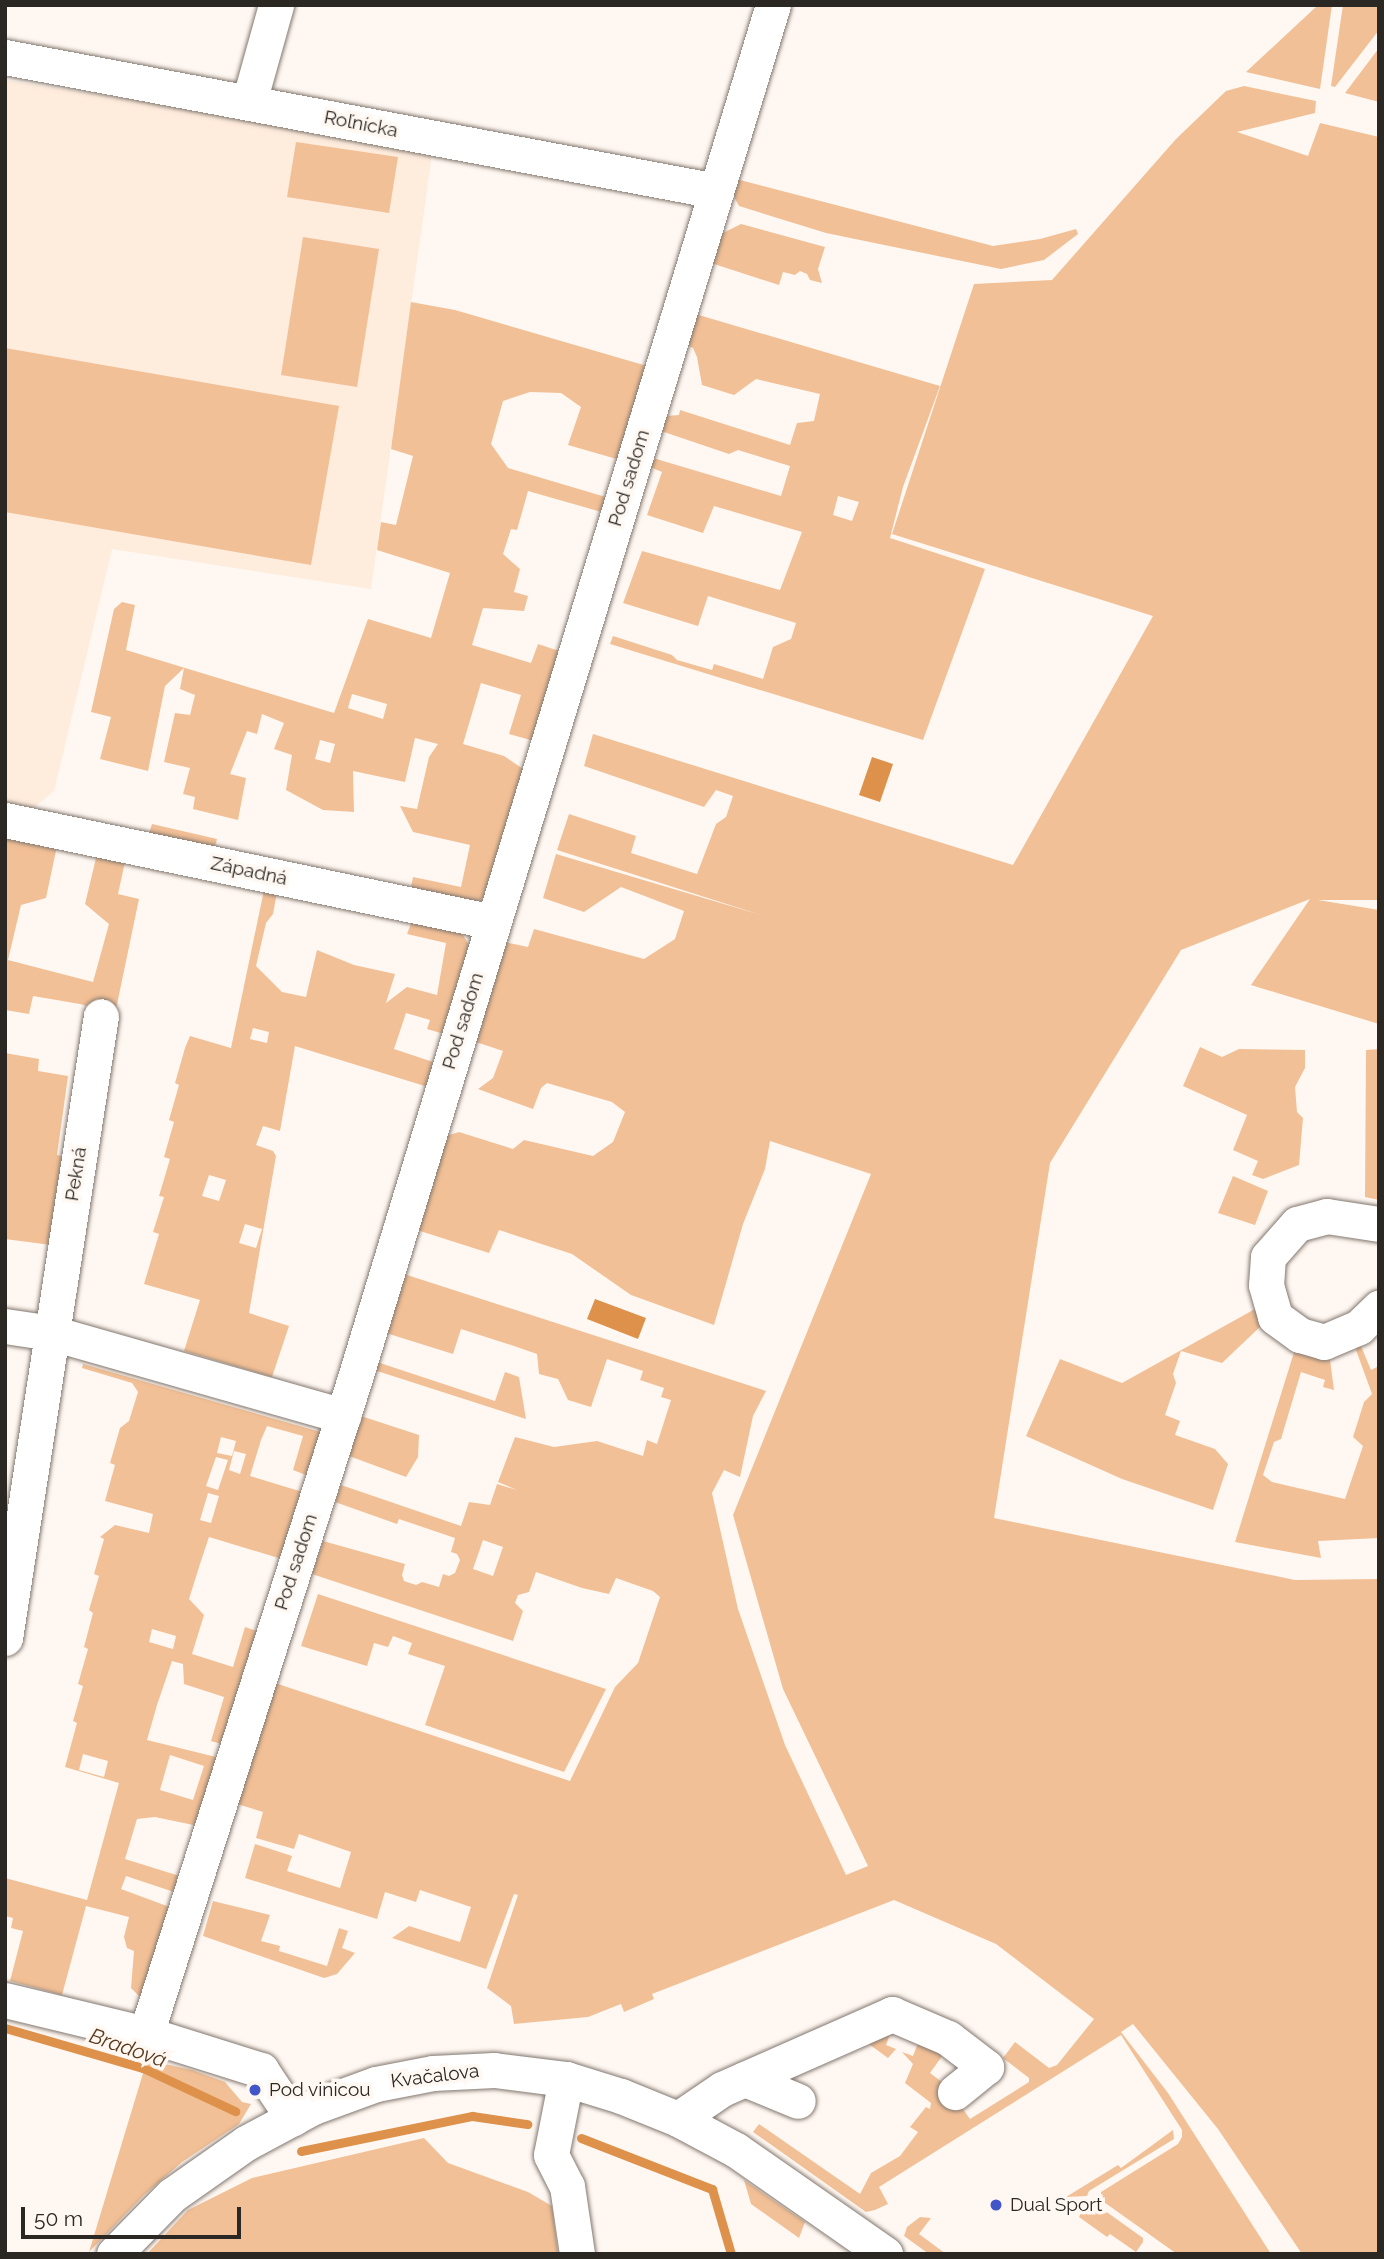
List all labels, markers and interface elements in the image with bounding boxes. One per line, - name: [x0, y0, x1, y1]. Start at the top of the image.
- street label: Roľnícka: [322, 106, 400, 142]
- street label: Pod sadom: [604, 427, 654, 529]
- street label: Západná: [209, 852, 289, 890]
- street label: Pod sadom: [438, 970, 488, 1072]
- street label: Pekná: [60, 1145, 92, 1203]
- street label: Pod sadom: [270, 1511, 322, 1613]
- water label: Bradová: [86, 2023, 170, 2073]
- street label: Kvačalova: [389, 2059, 481, 2093]
- place label: Pod vinicou: [269, 2079, 371, 2101]
- marker: Pod vinicou: [247, 2082, 263, 2098]
- scale bar: [24, 2192, 245, 2236]
- place label: Dual Sport: [1010, 2194, 1103, 2216]
- marker: Dual Sport: [988, 2197, 1004, 2213]
- text: 50 m: [34, 2206, 83, 2231]

